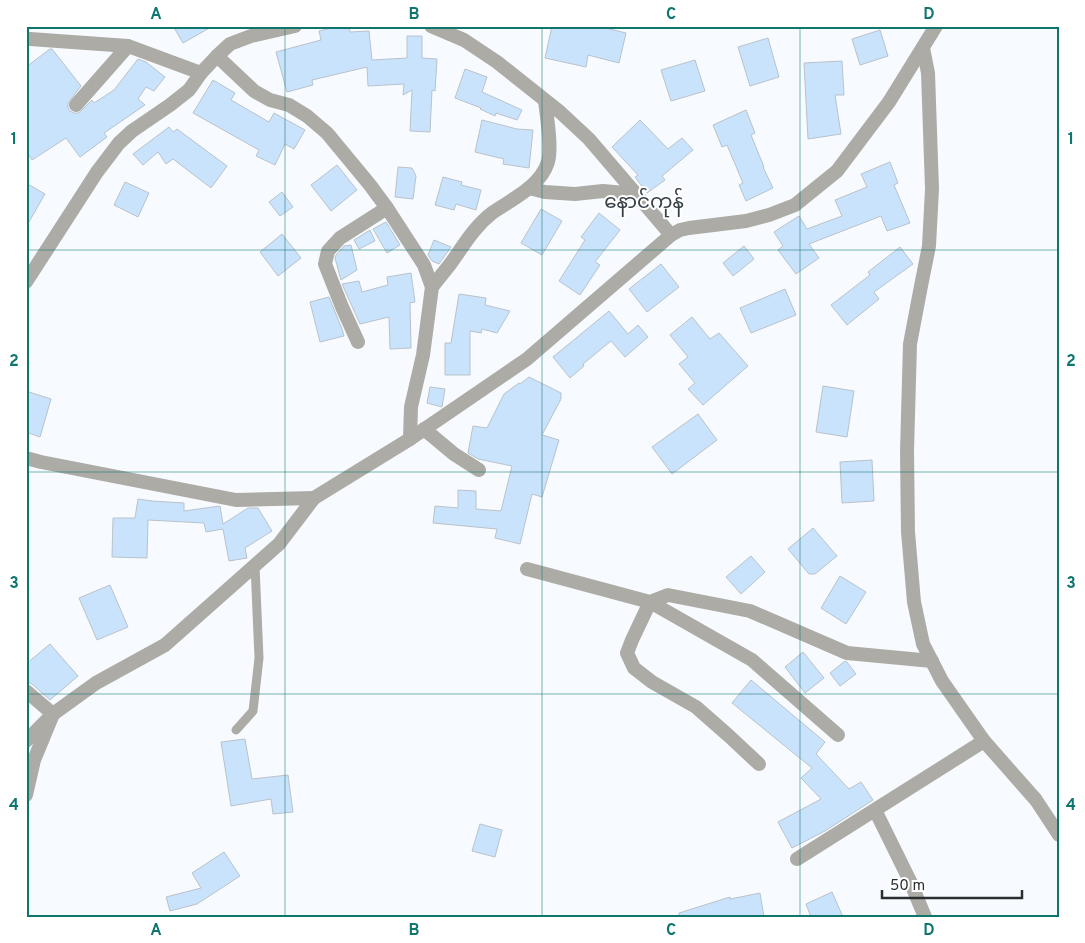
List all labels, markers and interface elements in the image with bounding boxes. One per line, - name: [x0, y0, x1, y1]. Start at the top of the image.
- text: A: [150, 5, 162, 25]
- text: B: [408, 5, 420, 25]
- text: C: [666, 5, 676, 25]
- text: D: [923, 5, 935, 25]
- text: 1: [11, 130, 17, 150]
- text: 1: [1068, 130, 1074, 150]
- district label: နောင်ကုန်: [604, 187, 684, 218]
- text: 2: [9, 352, 19, 372]
- text: 2: [1066, 352, 1076, 372]
- text: 3: [9, 574, 19, 594]
- text: 3: [1066, 574, 1076, 594]
- text: 4: [9, 796, 19, 816]
- text: 4: [1066, 796, 1076, 816]
- scale bar: [882, 868, 1022, 900]
- text: 50 m: [890, 877, 925, 896]
- text: A: [150, 921, 162, 941]
- text: B: [408, 921, 420, 941]
- text: C: [666, 921, 676, 941]
- text: D: [923, 921, 935, 941]

